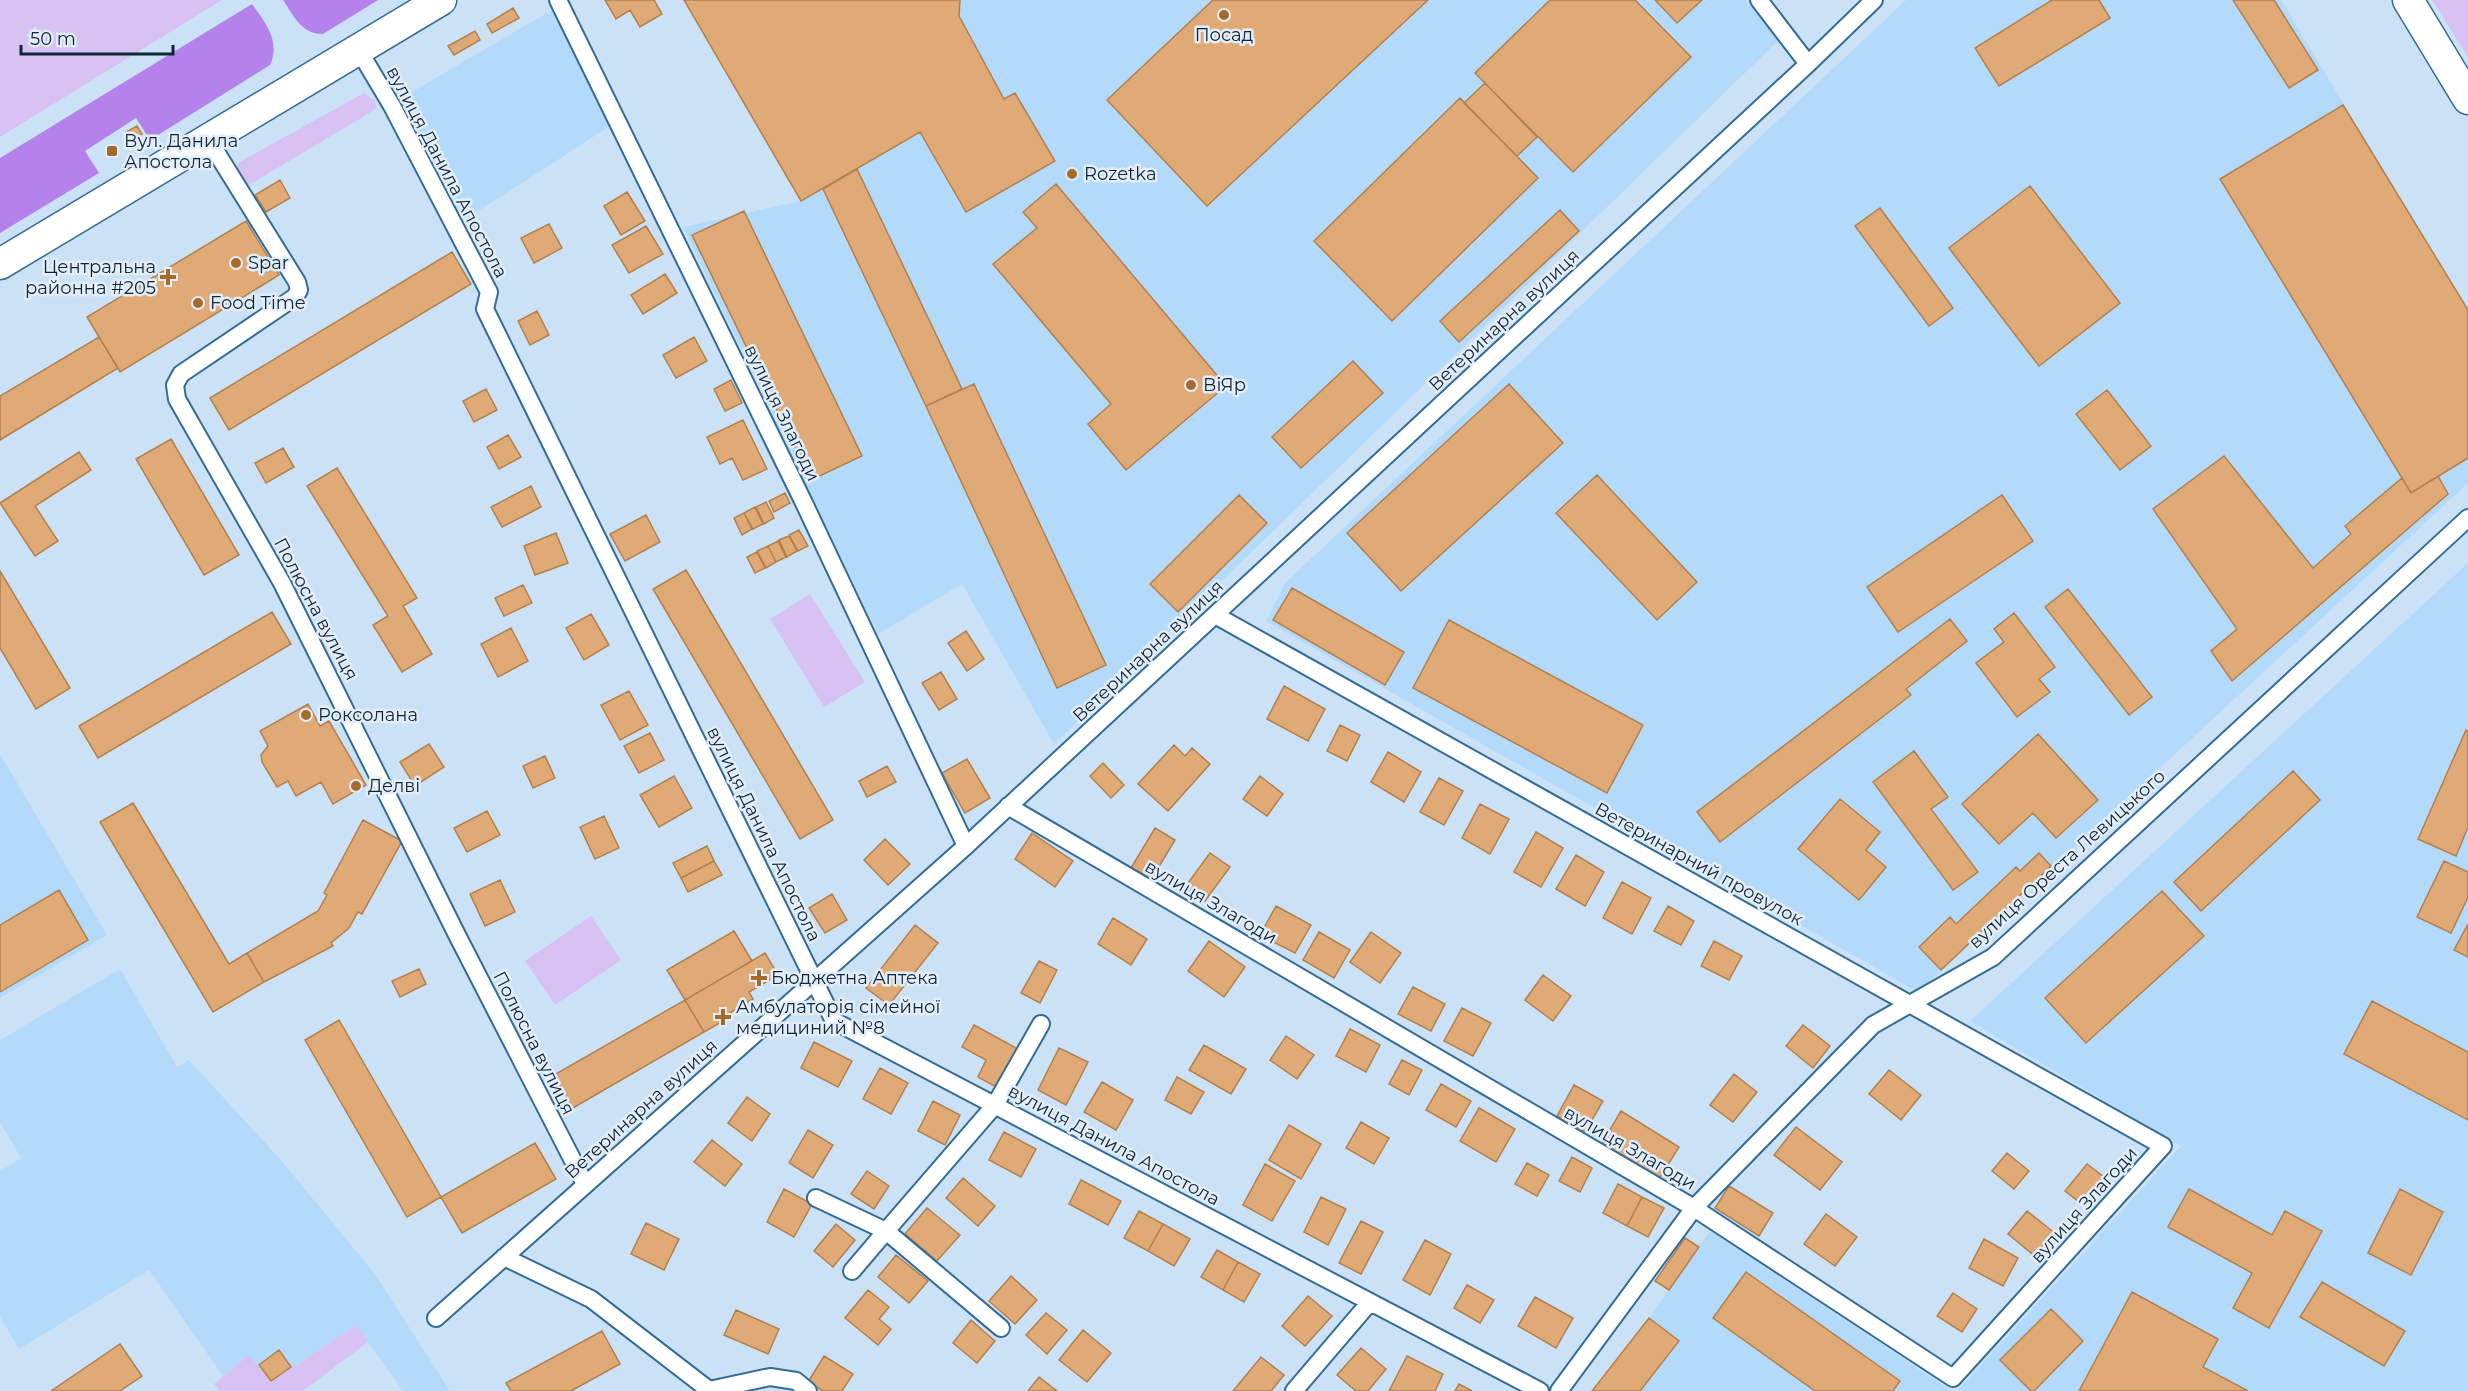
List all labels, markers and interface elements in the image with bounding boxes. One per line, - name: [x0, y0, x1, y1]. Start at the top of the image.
- marker: Посад: [1217, 8, 1231, 22]
- scale bar: [21, 18, 172, 56]
- place label: Посад: [1195, 24, 1254, 46]
- text: 50 m: [30, 28, 76, 50]
- street label: вулиця Данила Апостола: [382, 62, 512, 282]
- place label: Вул. Данила Апостола: [124, 130, 238, 173]
- marker: Вул. Данила Апостола: [105, 144, 119, 158]
- place label: Rozetka: [1084, 163, 1157, 185]
- marker: Rozetka: [1065, 167, 1079, 181]
- street label: Ветеринарна вулиця: [1424, 244, 1584, 396]
- place label: Spar: [248, 252, 289, 274]
- place label: Центральна районна #205: [25, 256, 156, 299]
- marker: Spar: [229, 256, 243, 270]
- marker: Центральна районна #205: [161, 270, 175, 284]
- place label: Food Time: [210, 292, 306, 314]
- marker: Food Time: [191, 296, 205, 310]
- street label: вулиця Злагоди: [739, 341, 825, 485]
- place label: ВіЯр: [1203, 374, 1246, 396]
- marker: ВіЯр: [1184, 378, 1198, 392]
- street label: Полюсна вулиця: [269, 534, 363, 684]
- street label: Ветеринарна вулиця: [1068, 575, 1228, 727]
- place label: Роксолана: [318, 704, 418, 726]
- marker: Роксолана: [299, 708, 313, 722]
- street label: вулиця Данила Апостола: [702, 723, 826, 945]
- street label: вулиця Ореста Левицького: [1964, 765, 2170, 953]
- place label: Делві: [368, 775, 420, 797]
- marker: Делві: [349, 779, 363, 793]
- street label: Ветеринарний провулок: [1591, 798, 1807, 931]
- street label: вулиця Злагоди: [1141, 855, 1281, 949]
- place label: Бюджетна Аптека: [771, 967, 938, 989]
- street label: Полюсна вулиця: [488, 968, 580, 1118]
- marker: Бюджетна Аптека: [752, 971, 766, 985]
- place label: Амбулаторія сімейної медициний №8: [736, 996, 940, 1039]
- marker: Амбулаторія сімейної медициний №8: [714, 1008, 732, 1026]
- street label: Ветеринарна вулиця: [560, 1035, 722, 1183]
- street label: вулиця Данила Апостола: [1004, 1080, 1224, 1210]
- street label: вулиця Злагоди: [1560, 1101, 1700, 1195]
- street label: вулиця Злагоди: [2026, 1142, 2142, 1268]

